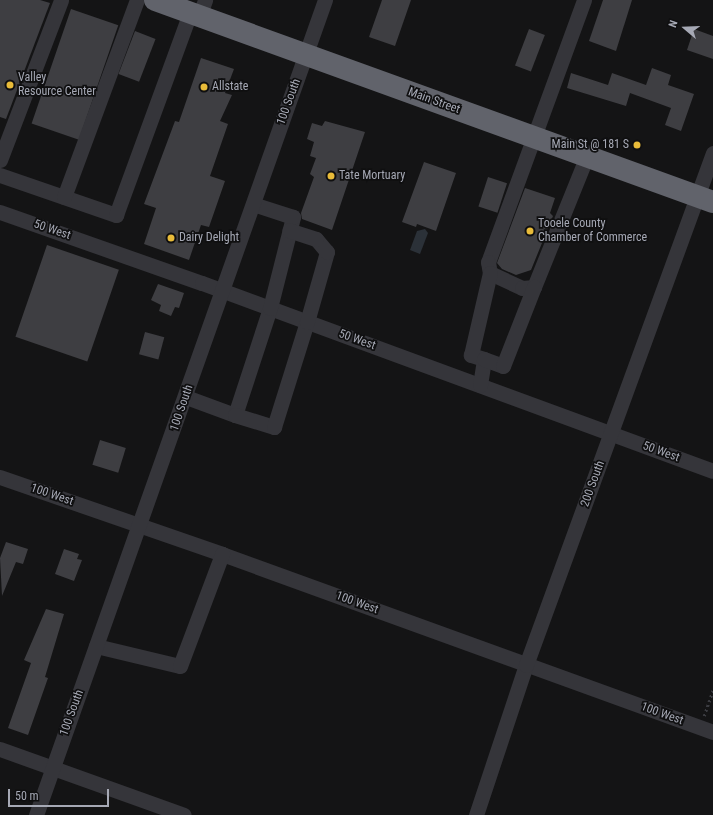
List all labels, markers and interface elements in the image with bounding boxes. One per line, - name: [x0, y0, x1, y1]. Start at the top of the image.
- north arrow: [665, 8, 705, 48]
- text: N: [666, 19, 680, 29]
- place label: Valley Resource Center: [18, 71, 96, 99]
- street label: 100 South: [274, 77, 304, 127]
- marker: Valley Resource Center: [5, 80, 15, 90]
- place label: Allstate: [212, 80, 248, 94]
- marker: Allstate: [199, 82, 209, 92]
- street label: Main Street: [406, 85, 462, 117]
- place label: Main St @ 181 S: [552, 138, 629, 152]
- marker: Main St @ 181 S: [632, 140, 642, 150]
- place label: Tate Mortuary: [339, 169, 405, 183]
- marker: Tate Mortuary: [326, 171, 336, 181]
- street label: 50 West: [32, 217, 72, 243]
- place label: Tooele County Chamber of Commerce: [538, 217, 647, 245]
- marker: Tooele County Chamber of Commerce: [525, 226, 535, 236]
- place label: Dairy Delight: [179, 231, 239, 245]
- marker: Dairy Delight: [166, 233, 176, 243]
- street label: 50 West: [337, 327, 377, 353]
- street label: 100 South: [167, 383, 197, 433]
- street label: 50 West: [641, 439, 681, 465]
- street label: 200 South: [578, 459, 608, 509]
- street label: 100 West: [29, 481, 75, 509]
- street label: 100 West: [334, 589, 380, 617]
- street label: 100 South: [57, 688, 87, 738]
- street label: 100 West: [639, 700, 685, 728]
- scale bar: [10, 781, 111, 807]
- text: 50 m: [15, 789, 39, 803]

